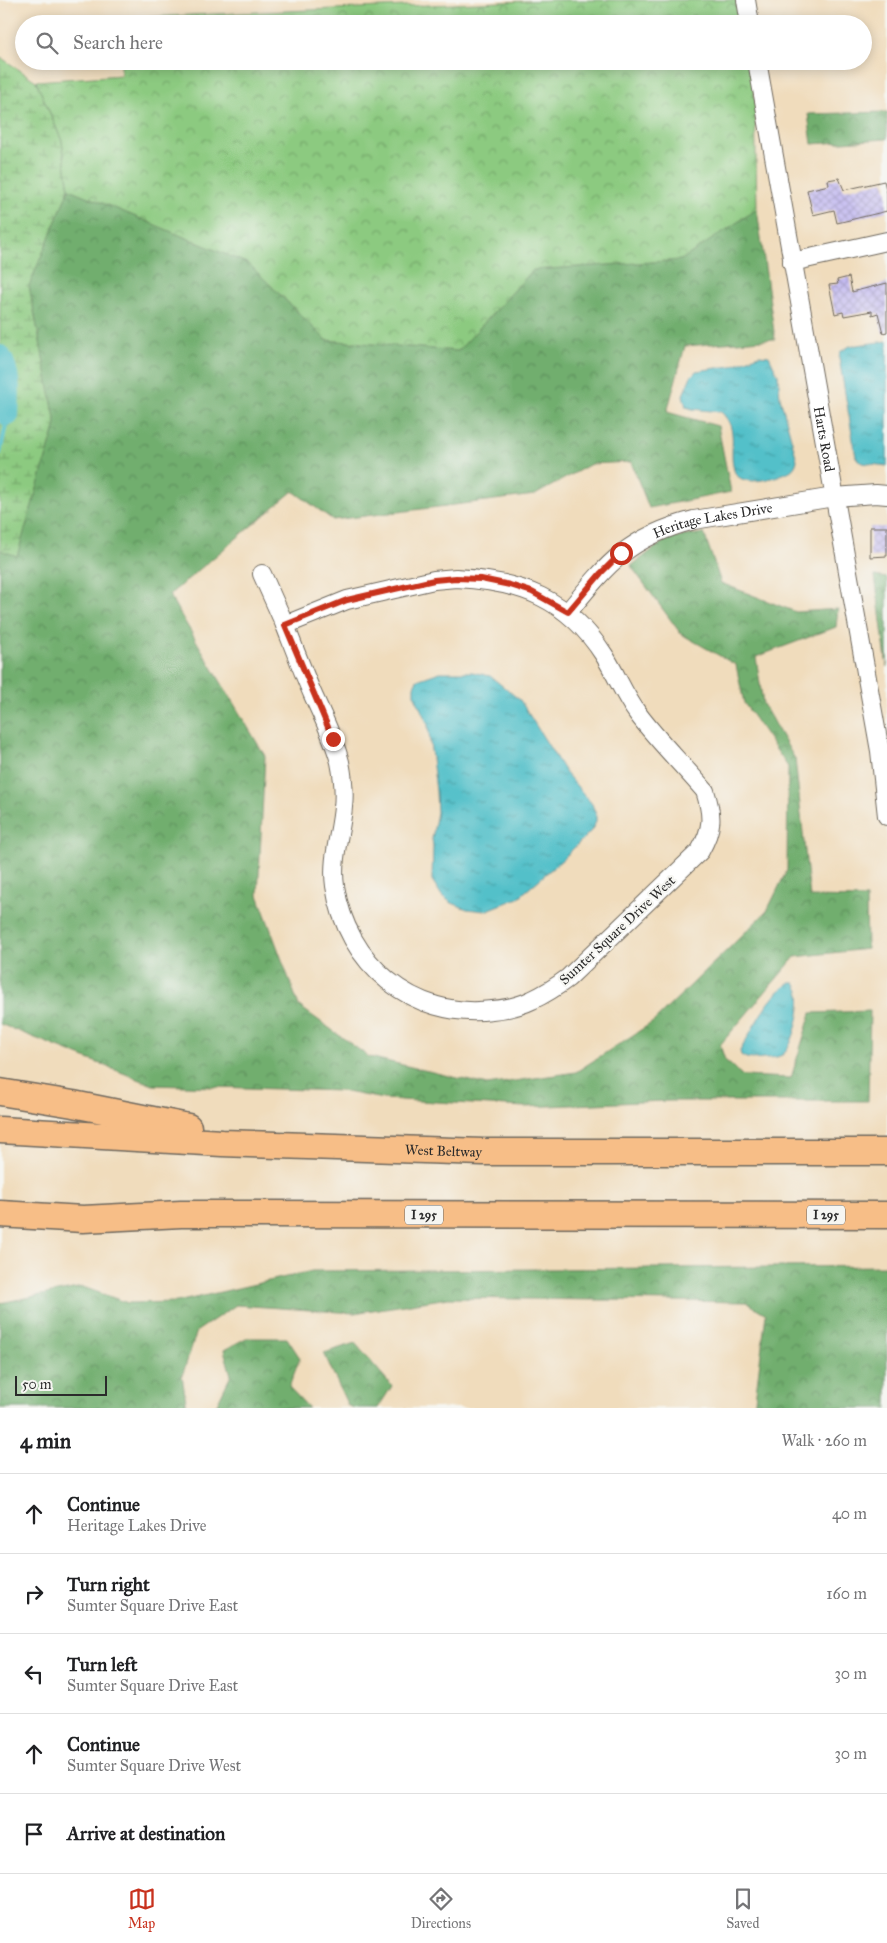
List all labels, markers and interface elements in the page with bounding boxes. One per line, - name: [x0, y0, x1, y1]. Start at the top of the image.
- search box: [15, 15, 872, 70]
- icon: search: [33, 29, 61, 57]
- text: Search here: [73, 31, 163, 54]
- street label: Harts Road: [810, 405, 838, 473]
- street label: Heritage Lakes Drive: [650, 499, 774, 542]
- route start: [610, 542, 633, 565]
- route end: [322, 728, 345, 751]
- street label: Sumter Square Drive West: [556, 872, 680, 989]
- street label: West Beltway: [405, 1141, 483, 1161]
- road number: I 295: [405, 1206, 443, 1224]
- road number: I 295: [807, 1206, 845, 1224]
- scale bar: [15, 1373, 108, 1396]
- text: 50 m: [22, 1376, 51, 1393]
- text: 4 min: [20, 1428, 71, 1454]
- text: Walk · 260 m: [781, 1431, 867, 1450]
- text: Continue: [67, 1493, 140, 1516]
- icon: ahead: [20, 1500, 48, 1528]
- text: 40 m: [832, 1504, 867, 1523]
- text: Heritage Lakes Drive: [67, 1516, 206, 1535]
- text: Turn right: [67, 1573, 150, 1596]
- icon: right: [20, 1580, 48, 1608]
- text: 160 m: [826, 1584, 867, 1603]
- text: Sumter Square Drive East: [67, 1596, 238, 1615]
- text: Turn left: [67, 1653, 137, 1676]
- icon: left: [20, 1660, 48, 1688]
- text: 30 m: [834, 1664, 867, 1683]
- text: Sumter Square Drive East: [67, 1676, 238, 1695]
- text: Continue: [67, 1733, 140, 1756]
- icon: ahead: [20, 1740, 48, 1768]
- text: 30 m: [834, 1744, 867, 1763]
- text: Sumter Square Drive West: [67, 1756, 241, 1775]
- icon: arrive: [20, 1820, 48, 1848]
- text: Arrive at destination: [67, 1822, 225, 1845]
- tab: Map: [128, 1885, 156, 1932]
- tab: Directions: [411, 1885, 471, 1932]
- tab: Saved: [726, 1885, 759, 1932]

